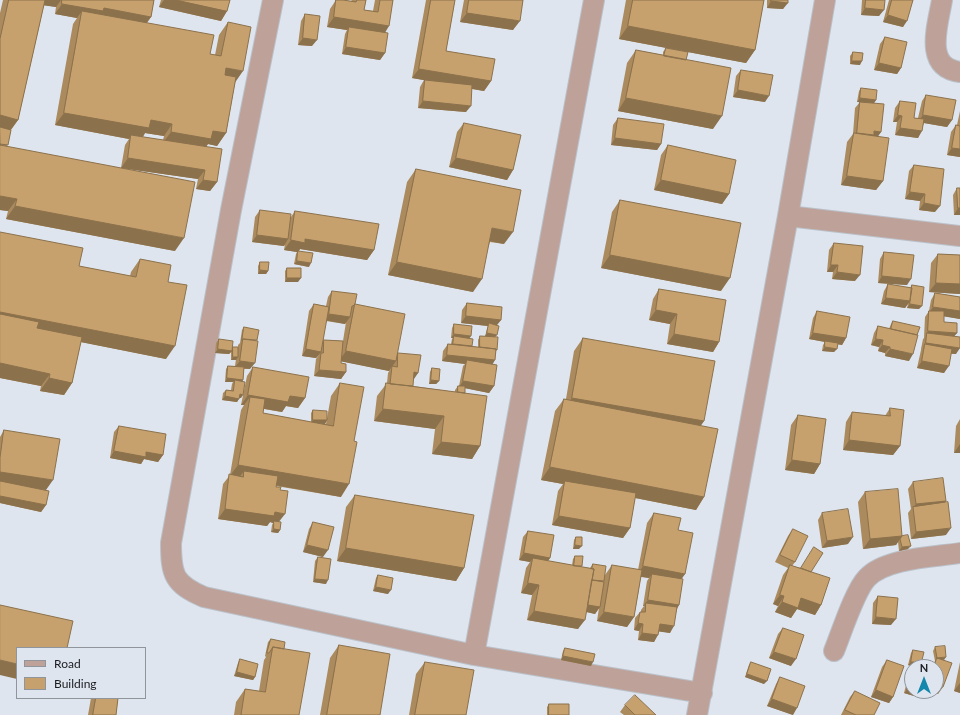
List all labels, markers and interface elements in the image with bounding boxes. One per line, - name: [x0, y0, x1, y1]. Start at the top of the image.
- legend: [16, 647, 146, 699]
- text: Road: [54, 656, 81, 671]
- north arrow: [904, 659, 944, 699]
- text: N: [920, 661, 928, 674]
- text: Building: [54, 676, 97, 691]

